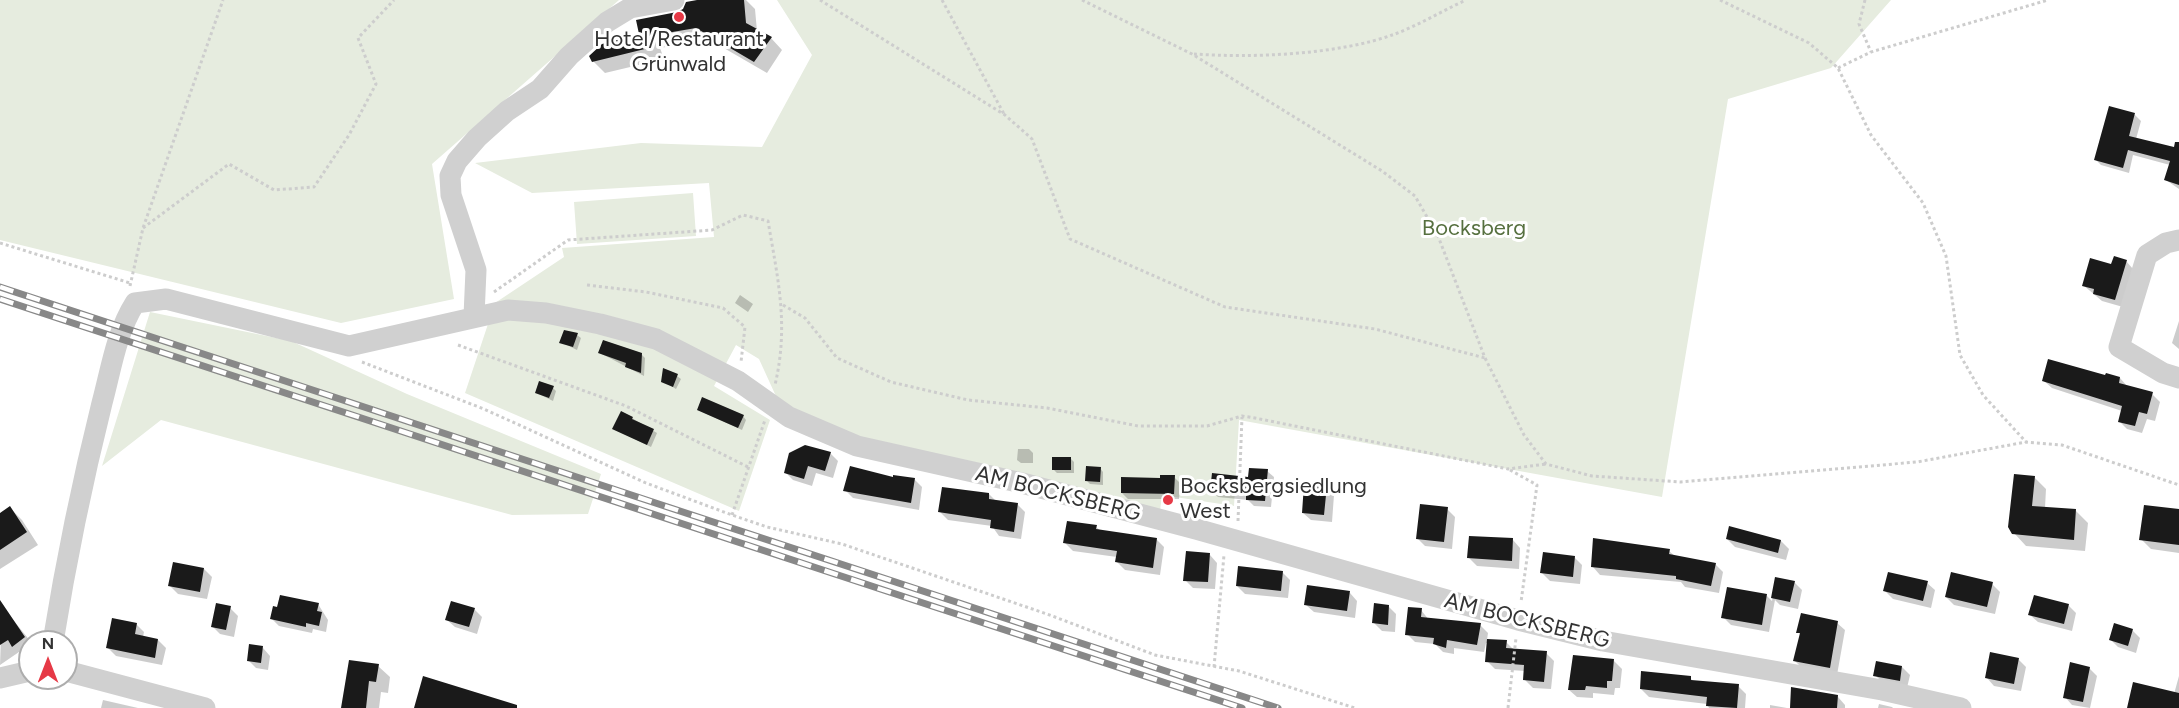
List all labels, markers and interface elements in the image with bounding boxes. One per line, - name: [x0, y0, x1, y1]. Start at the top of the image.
- marker: Hotel/Restaurant Grünwald: [672, 10, 686, 24]
- place label: Hotel/Restaurant Grünwald: [594, 27, 764, 78]
- park label: Bocksberg: [1422, 216, 1526, 242]
- street label: AM BOCKSBERG: [973, 461, 1143, 527]
- place label: Bocksbergsiedlung West: [1180, 474, 1367, 526]
- marker: Bocksbergsiedlung West: [1161, 493, 1175, 507]
- street label: AM BOCKSBERG: [1442, 588, 1612, 654]
- north arrow: [18, 630, 78, 690]
- text: N: [42, 634, 54, 653]

